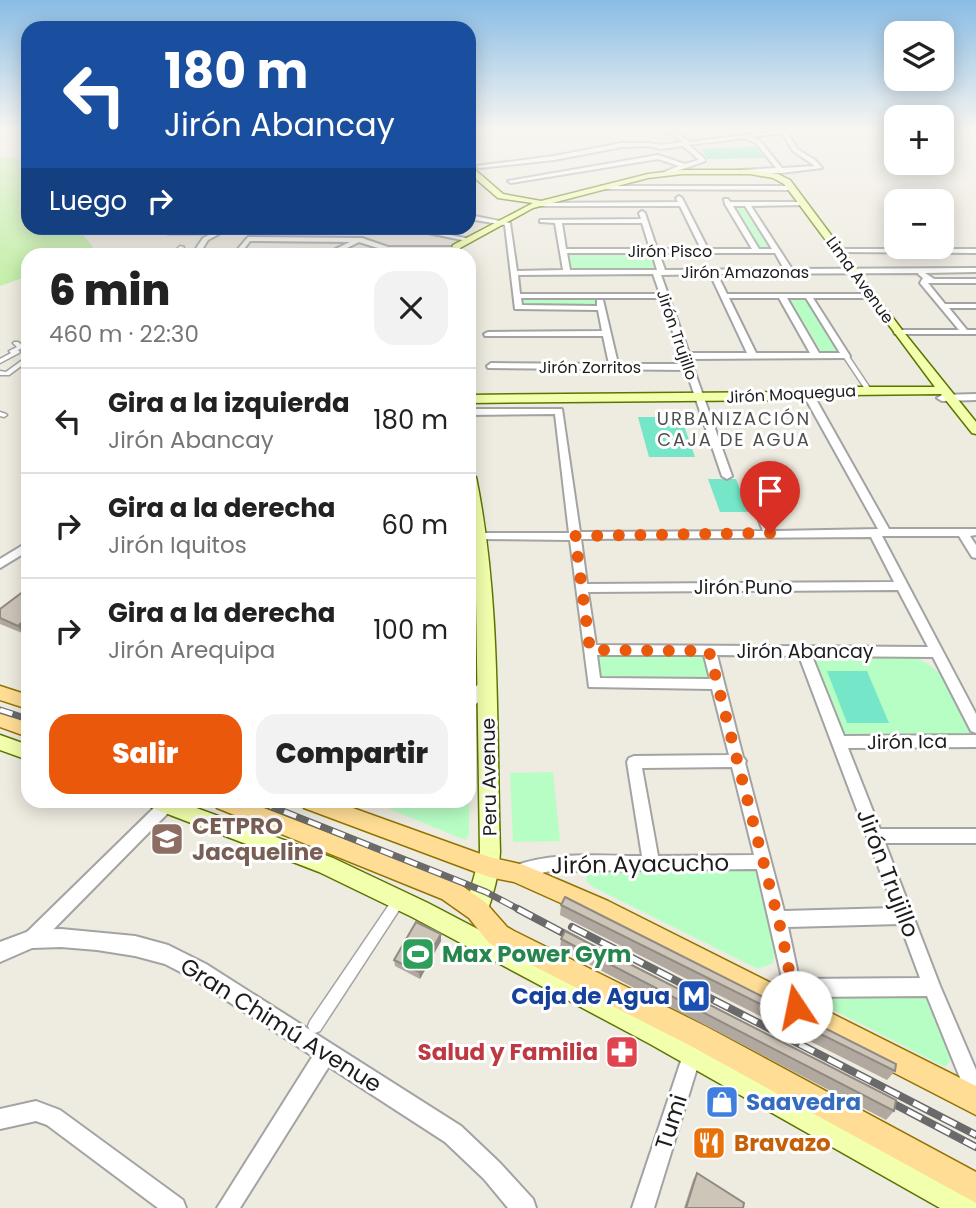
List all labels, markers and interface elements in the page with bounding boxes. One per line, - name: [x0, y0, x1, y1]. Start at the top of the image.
- map controls: [884, 21, 954, 259]
- button: layers: [884, 21, 954, 91]
- text: 180 m: [164, 37, 308, 105]
- icon: left: [49, 49, 140, 140]
- text: Jirón Abancay: [164, 102, 395, 147]
- button: +: [884, 105, 954, 175]
- icon: right: [141, 182, 179, 220]
- text: Luego: [49, 183, 127, 219]
- button: −: [884, 189, 954, 259]
- street label: Lima Avenue: [821, 232, 899, 328]
- street label: Jirón Pisco: [628, 240, 712, 263]
- text: 6 min: [49, 261, 170, 320]
- street label: Jirón Amazonas: [681, 261, 809, 284]
- button: close: [374, 271, 448, 345]
- street label: Jirón Trujillo: [651, 287, 703, 383]
- text: 460 m · 22:30: [49, 318, 199, 350]
- street label: Jirón Zorritos: [539, 356, 641, 379]
- street label: Jirón Moquegua: [725, 379, 857, 409]
- text: Gira a la izquierda: [108, 385, 350, 421]
- icon: left: [49, 402, 87, 440]
- text: 180 m: [373, 402, 448, 438]
- district label: URBANIZACIÓN CAJA DE AGUA: [657, 406, 811, 452]
- text: Jirón Abancay: [108, 424, 274, 456]
- pin: [740, 461, 800, 533]
- icon: arrive: [751, 472, 789, 510]
- text: Gira a la derecha: [108, 490, 336, 526]
- icon: right: [49, 507, 87, 545]
- text: 60 m: [381, 507, 448, 543]
- text: Jirón Iquitos: [108, 529, 247, 561]
- street label: Jirón Puno: [694, 574, 792, 601]
- text: Gira a la derecha: [108, 595, 336, 631]
- icon: right: [49, 612, 87, 650]
- text: 100 m: [373, 612, 448, 648]
- text: Jirón Arequipa: [108, 634, 275, 666]
- street label: Jirón Abancay: [737, 638, 874, 665]
- button: Salir: [49, 714, 242, 794]
- button: Compartir: [256, 714, 448, 794]
- street label: Peru Avenue: [474, 718, 504, 836]
- street label: Jirón Ica: [867, 728, 947, 756]
- street label: Jirón Trujillo: [849, 804, 927, 942]
- place label: CETPRO Jacqueline: [192, 810, 323, 868]
- school or university icon: CETPRO Jacqueline: [148, 820, 186, 858]
- street label: Jirón Ayacucho: [551, 846, 729, 882]
- sports icon: Max Power Gym: [399, 935, 437, 973]
- place label: Max Power Gym: [442, 938, 631, 970]
- street label: Gran Chimú Avenue: [174, 950, 388, 1100]
- position arrow: [759, 970, 833, 1044]
- metro station icon: Caja de Agua: [675, 977, 713, 1015]
- place label: Caja de Agua: [511, 980, 670, 1012]
- pharmacy icon: Salud y Familia: [603, 1033, 641, 1071]
- place label: Salud y Familia: [418, 1036, 598, 1068]
- shop icon: Saavedra: [703, 1083, 741, 1121]
- place label: Saavedra: [746, 1086, 861, 1118]
- street label: Tumi: [647, 1090, 695, 1154]
- restaurant icon: Bravazo: [690, 1124, 728, 1162]
- place label: Bravazo: [734, 1127, 831, 1159]

